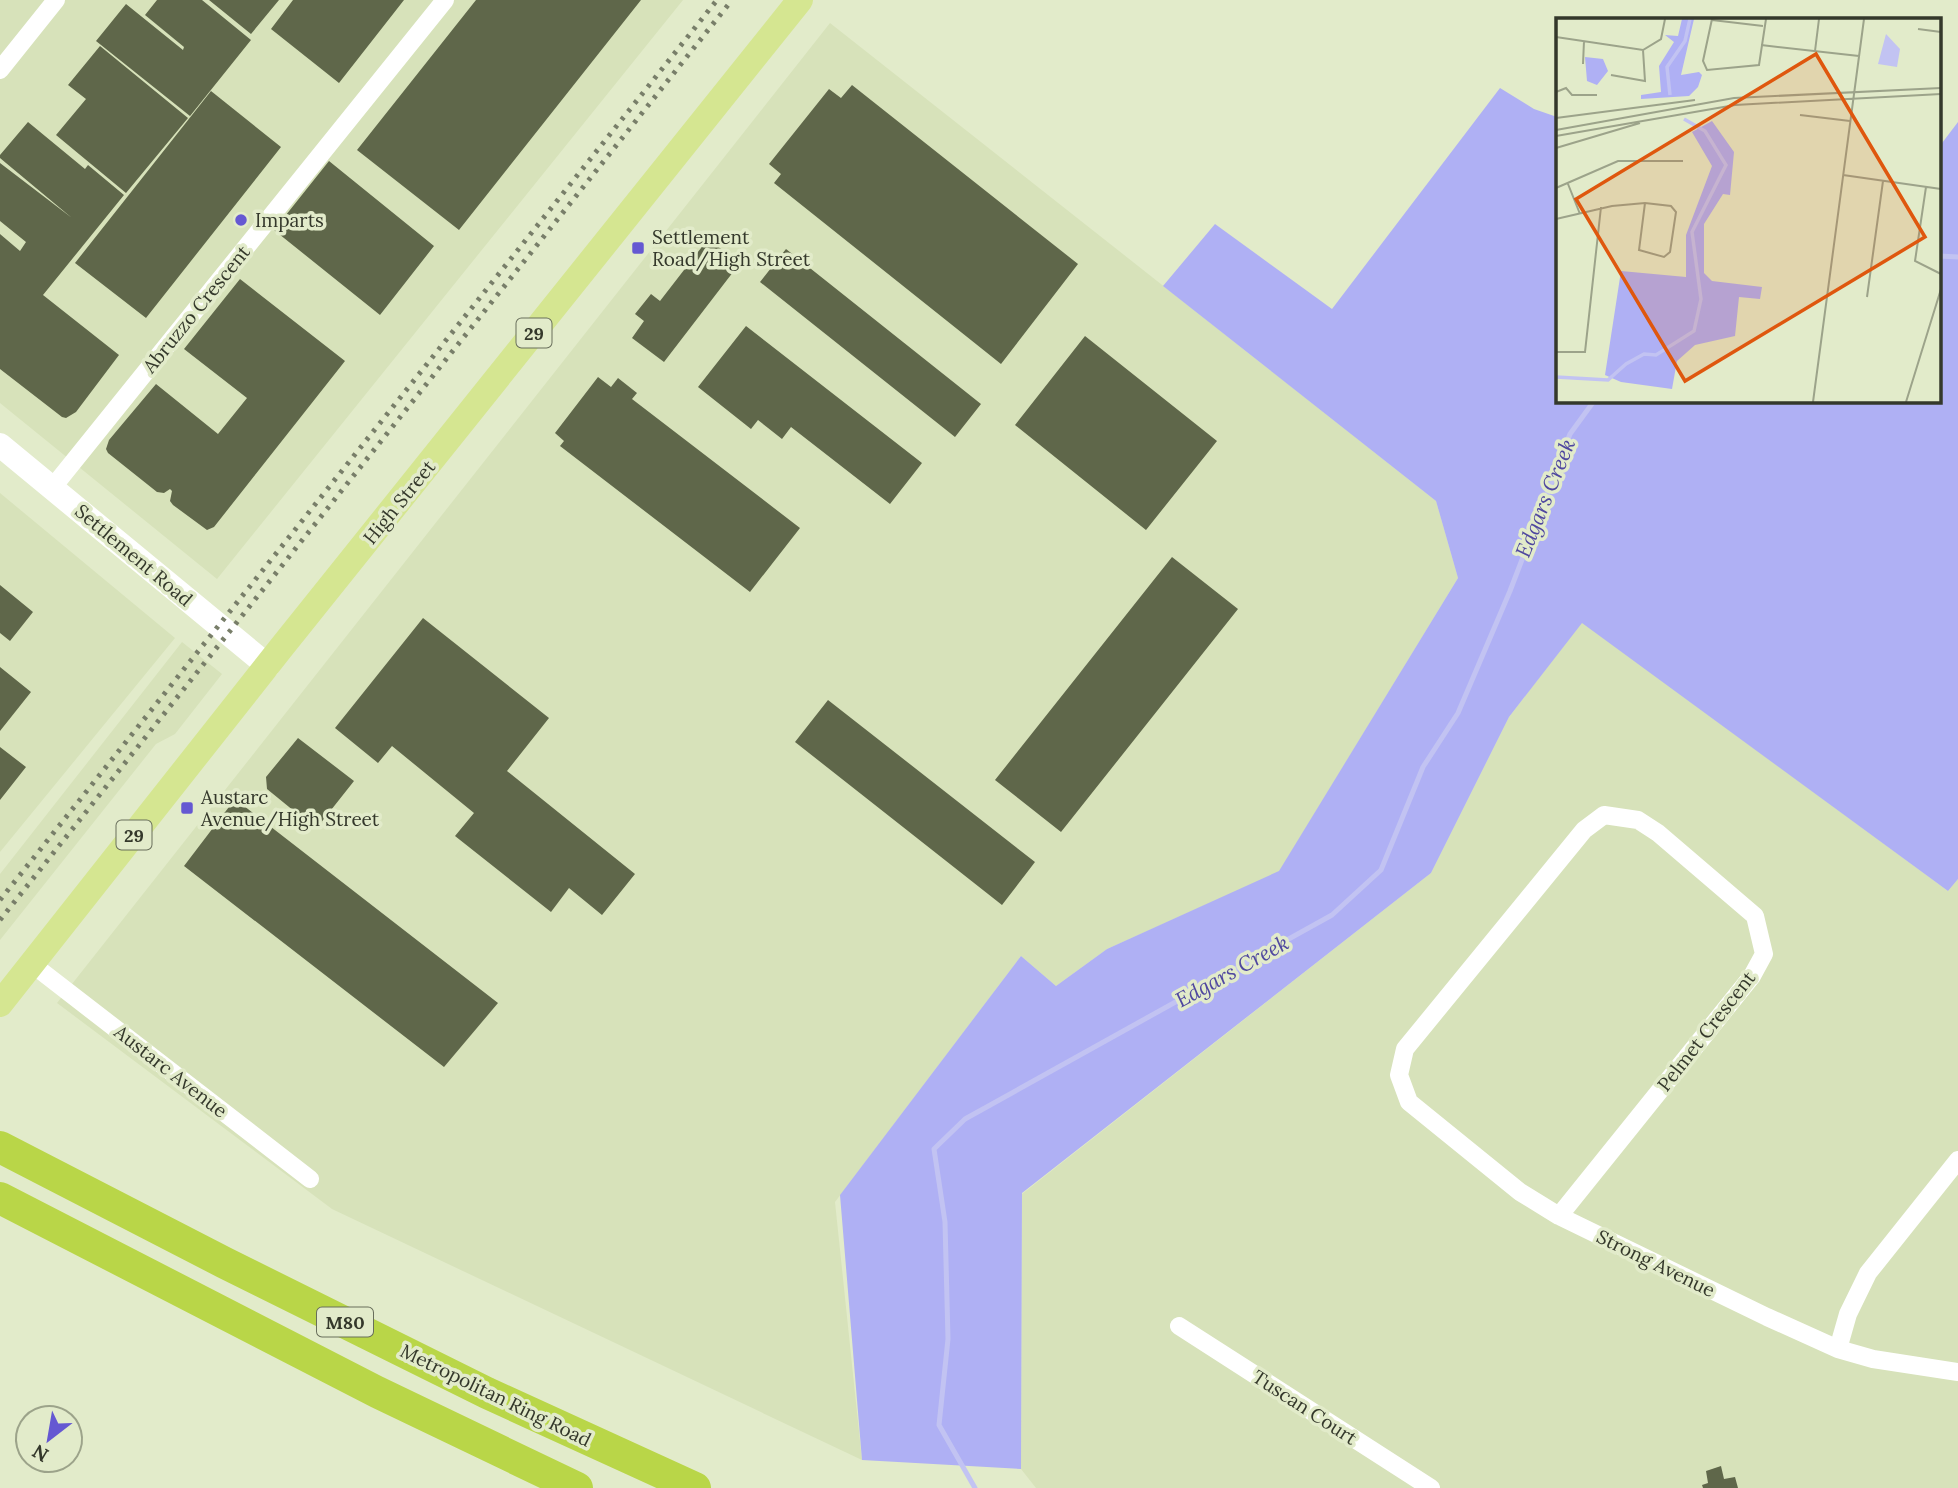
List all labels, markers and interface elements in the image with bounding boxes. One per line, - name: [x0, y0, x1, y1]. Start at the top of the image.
- inset map: [1556, 18, 1940, 402]
- place label: Imparts: [255, 208, 324, 232]
- marker: Imparts: [233, 212, 249, 228]
- place label: Settlement Road/High Street: [652, 225, 811, 272]
- street label: Abruzzo Crescent: [137, 240, 255, 378]
- marker: Settlement Road/High Street: [630, 240, 646, 256]
- road number: 29: [516, 318, 552, 348]
- water label: Edgars Creek: [1509, 435, 1581, 561]
- street label: High Street: [358, 455, 441, 549]
- street label: Settlement Road: [70, 499, 198, 611]
- place label: Austarc Avenue/High Street: [200, 785, 380, 832]
- marker: Austarc Avenue/High Street: [179, 800, 195, 816]
- road number: 29: [116, 820, 152, 850]
- water label: Edgars Creek: [1170, 929, 1294, 1013]
- street label: Pelmet Crescent: [1652, 966, 1761, 1096]
- street label: Austarc Avenue: [109, 1019, 232, 1123]
- street label: Strong Avenue: [1593, 1224, 1719, 1302]
- road number: M80: [317, 1308, 373, 1336]
- street label: Metropolitan Ring Road: [397, 1338, 595, 1452]
- street label: Tuscan Court: [1248, 1364, 1362, 1450]
- north arrow: [14, 1404, 84, 1474]
- text: N: [28, 1439, 53, 1468]

